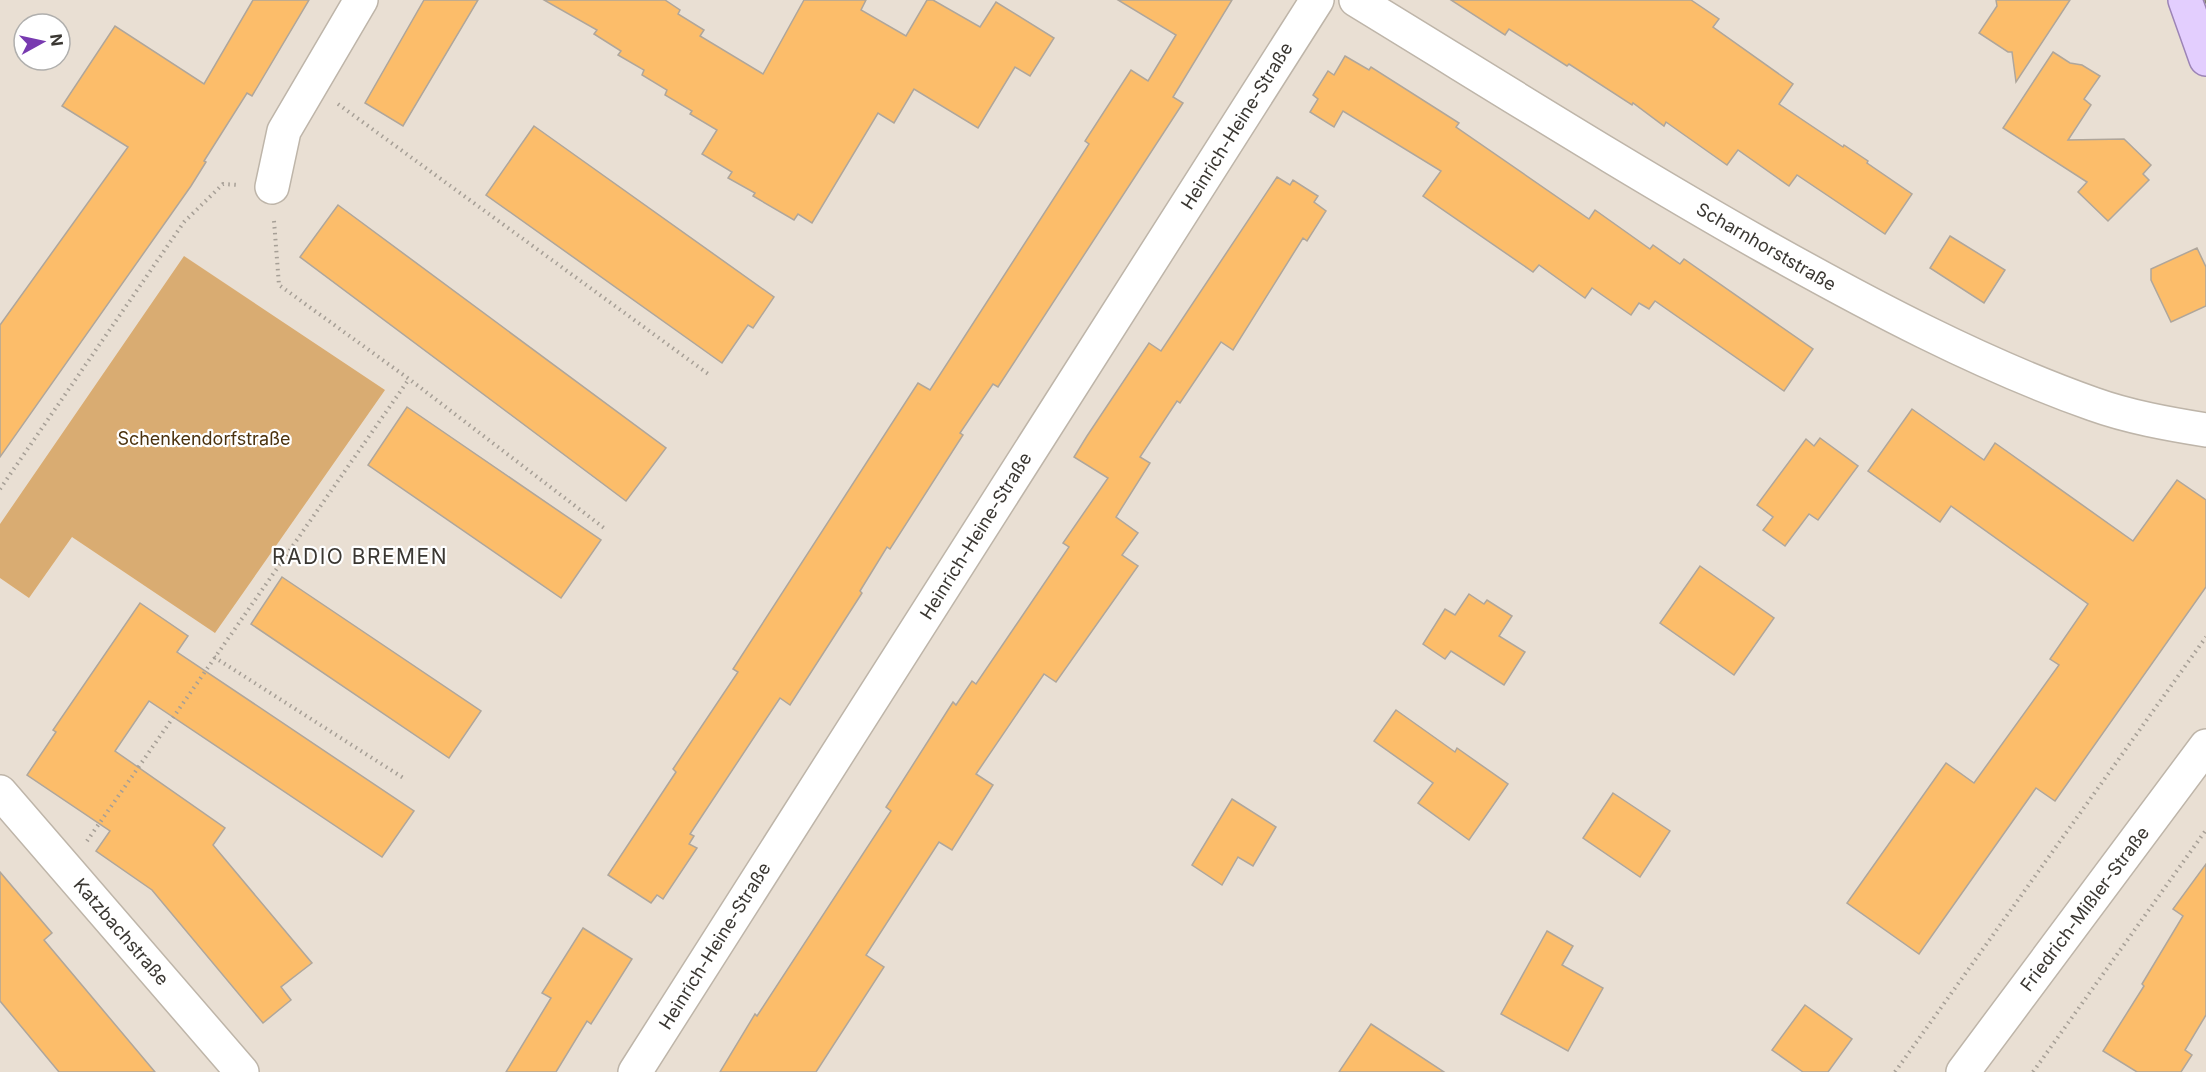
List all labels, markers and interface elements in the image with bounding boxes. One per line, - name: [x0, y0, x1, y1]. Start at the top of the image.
- north arrow: [12, 12, 72, 72]
- text: N: [46, 32, 68, 47]
- street label: Heinrich-Heine-Straße: [1177, 38, 1297, 213]
- street label: Scharnhorststraße: [1693, 198, 1840, 295]
- park label: Schenkendorfstraße: [117, 428, 291, 449]
- street label: Heinrich-Heine-Straße: [916, 448, 1036, 623]
- district label: RADIO BREMEN: [272, 544, 448, 569]
- street label: Friedrich-Mißler-Straße: [2016, 822, 2153, 995]
- street label: Heinrich-Heine-Straße: [655, 858, 775, 1033]
- street label: Katzbachstraße: [69, 874, 173, 989]

